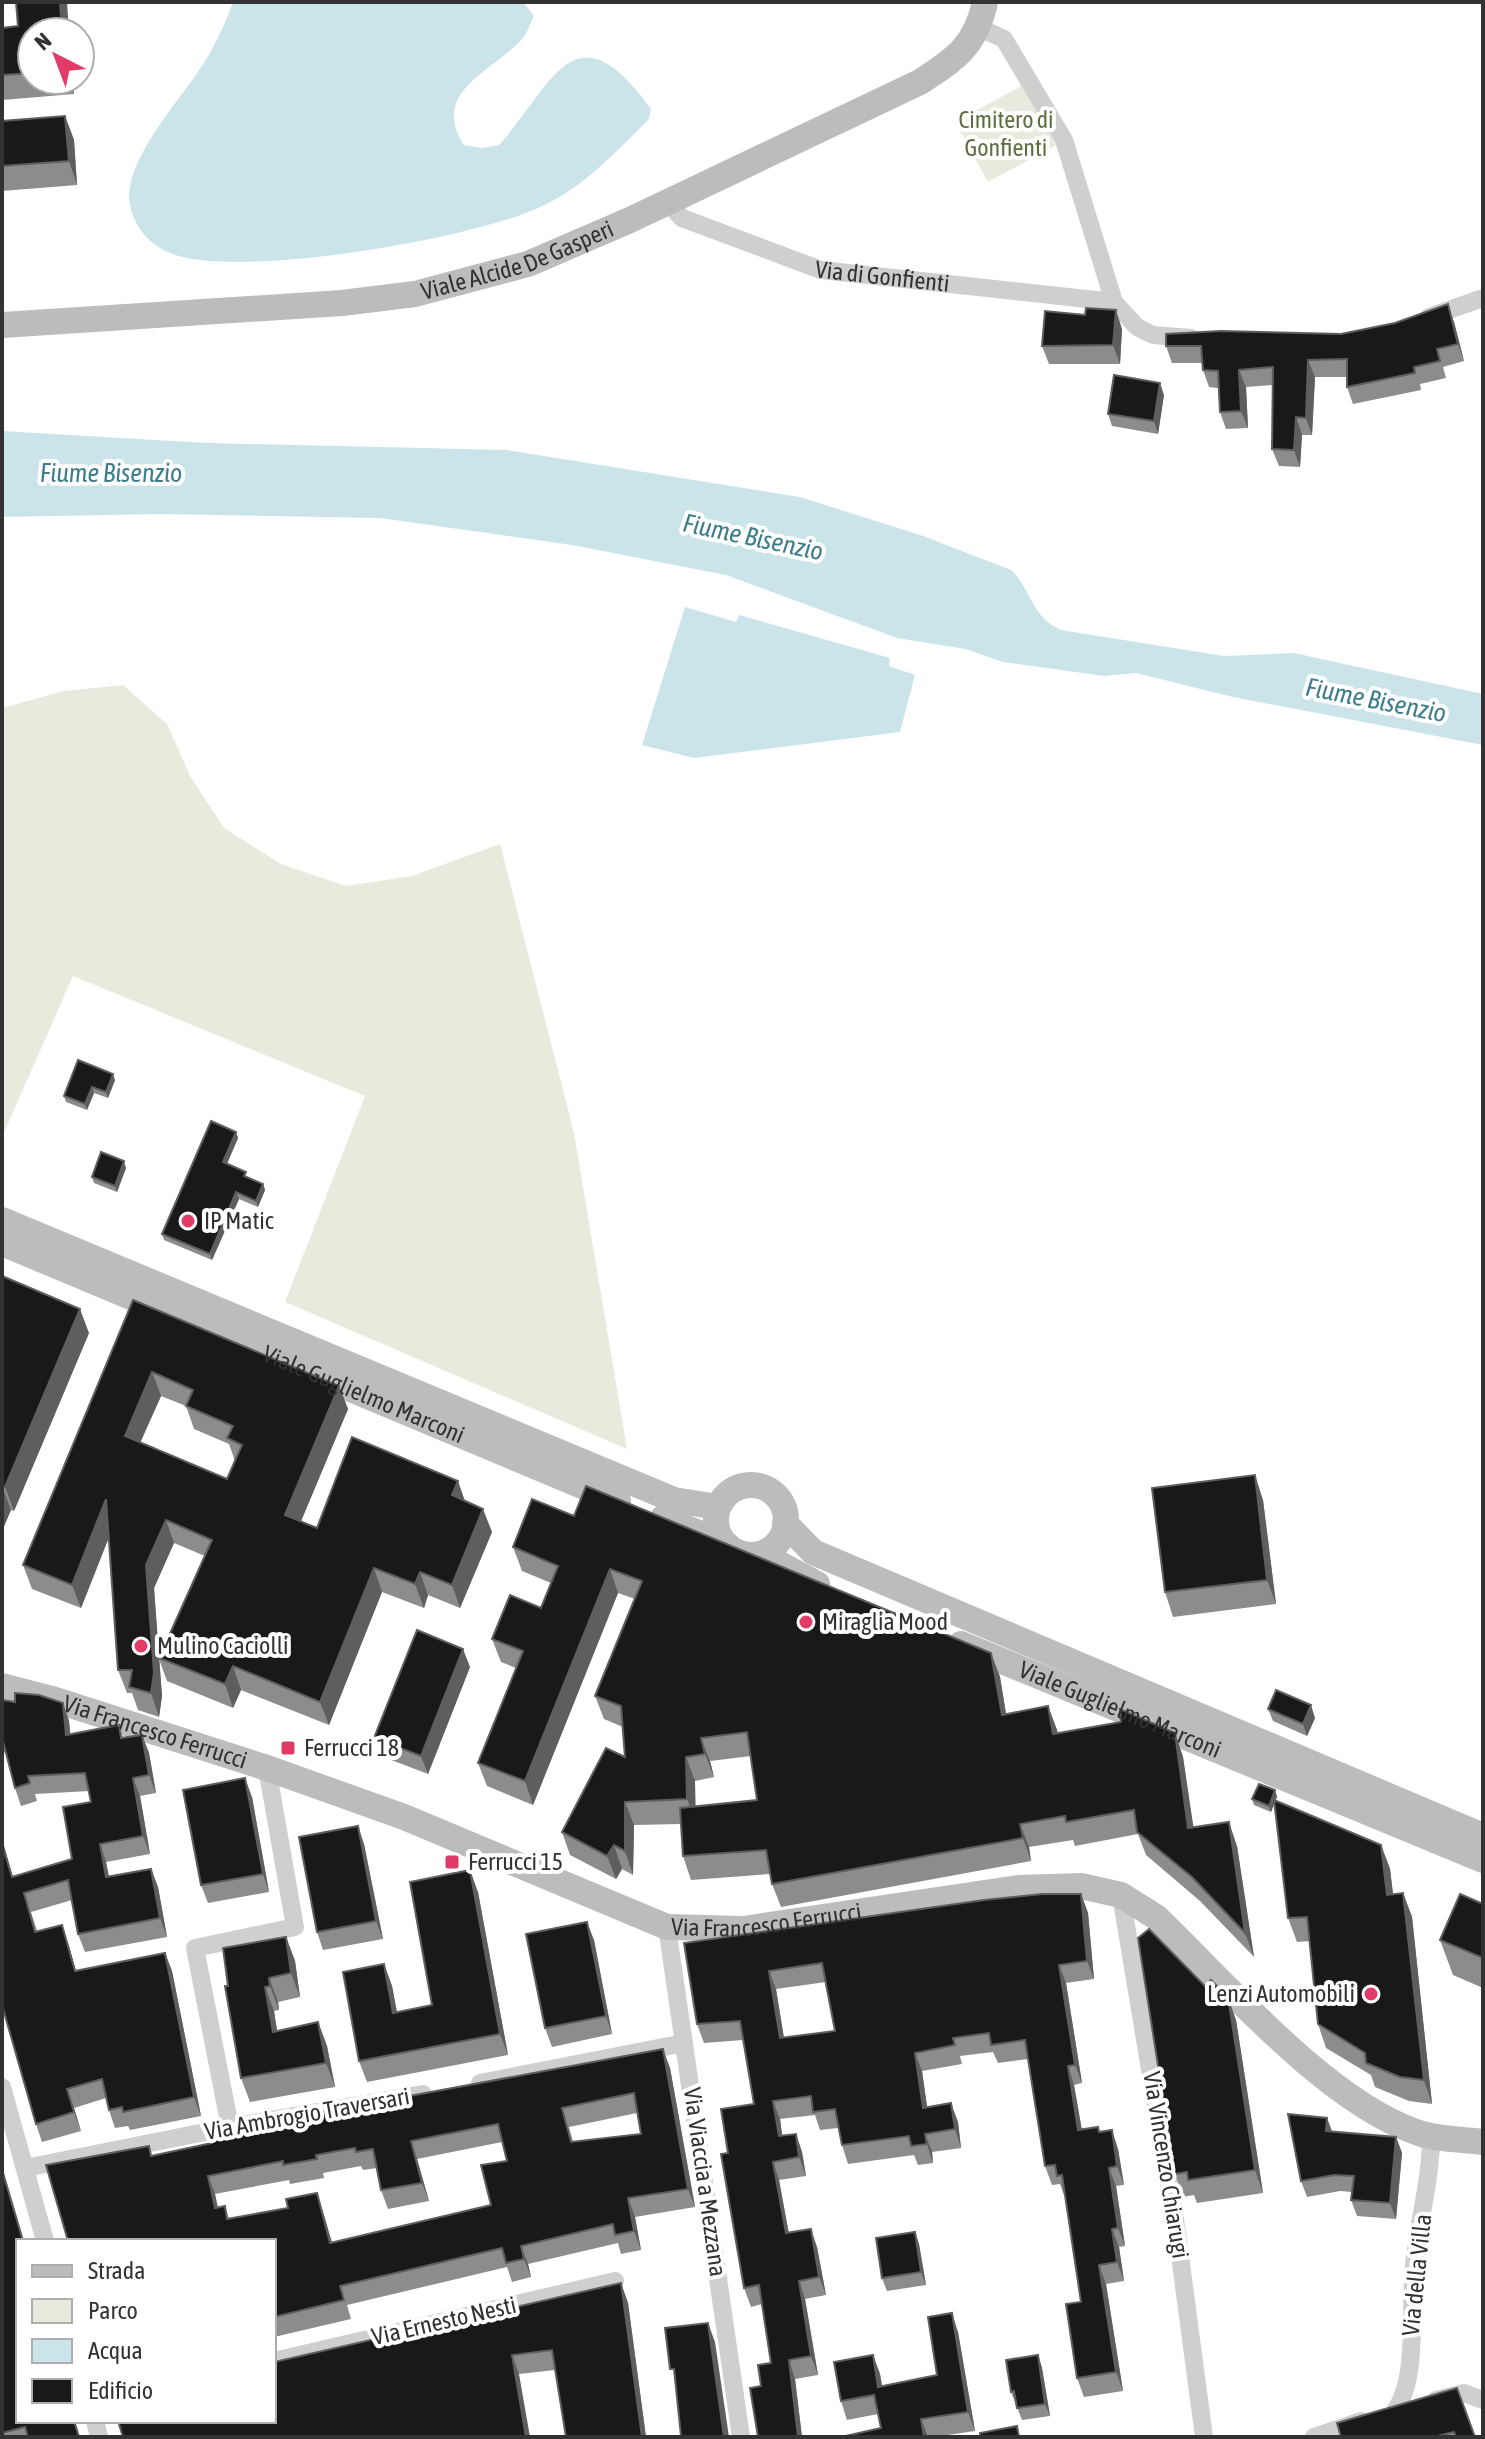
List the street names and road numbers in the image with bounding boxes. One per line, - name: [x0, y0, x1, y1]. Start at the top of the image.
- street label: Viale Alcide De Gasperi: [418, 215, 617, 305]
- street label: Via di Gonfienti: [814, 255, 951, 297]
- street label: Viale Guglielmo Marconi: [259, 1340, 469, 1448]
- street label: Viale Guglielmo Marconi: [1015, 1655, 1225, 1763]
- street label: Via Francesco Ferrucci: [60, 1690, 251, 1774]
- street label: Via Francesco Ferrucci: [671, 1898, 863, 1942]
- street label: Via Vincenzo Chiarugi: [1138, 2070, 1195, 2260]
- street label: Via Ambrogio Traversari: [202, 2082, 411, 2145]
- street label: Via Viaccia a Mezzana: [679, 2086, 732, 2278]
- street label: Via della Villa: [1397, 2213, 1436, 2337]
- street label: Via Ernesto Nesti: [369, 2291, 519, 2350]

